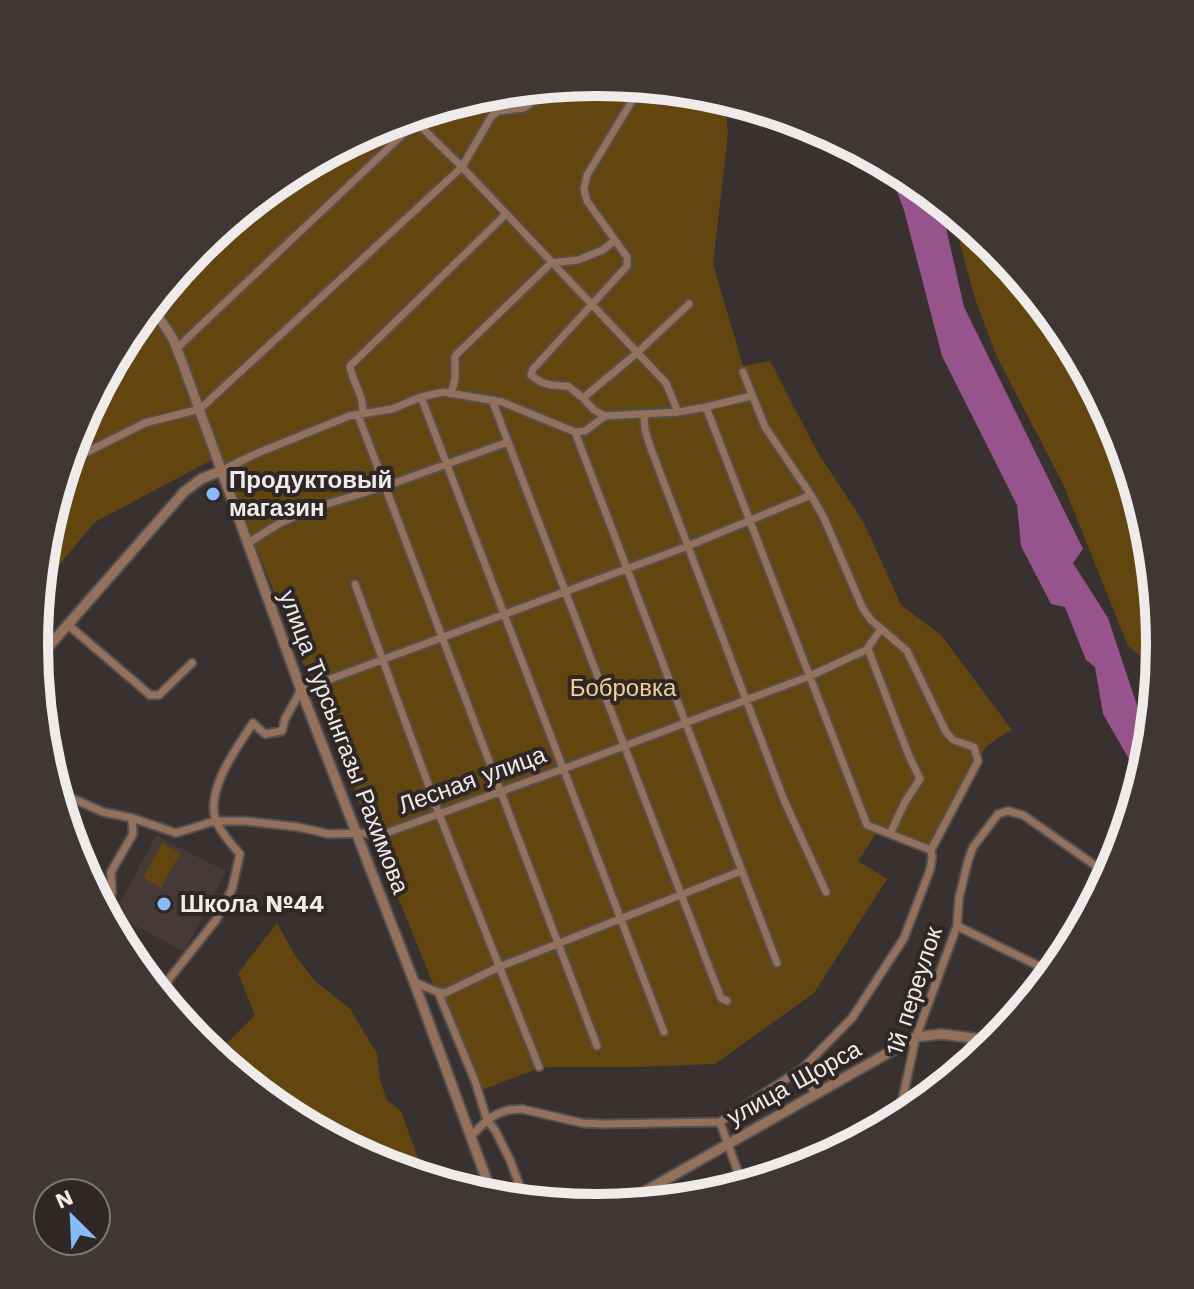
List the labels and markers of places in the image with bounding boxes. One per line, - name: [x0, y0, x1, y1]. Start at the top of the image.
- place label: Продуктовый магазин: [229, 466, 392, 522]
- marker: Продуктовый магазин: [204, 485, 222, 503]
- place label: Школа №44: [180, 890, 324, 918]
- marker: Школа №44: [155, 895, 173, 913]

